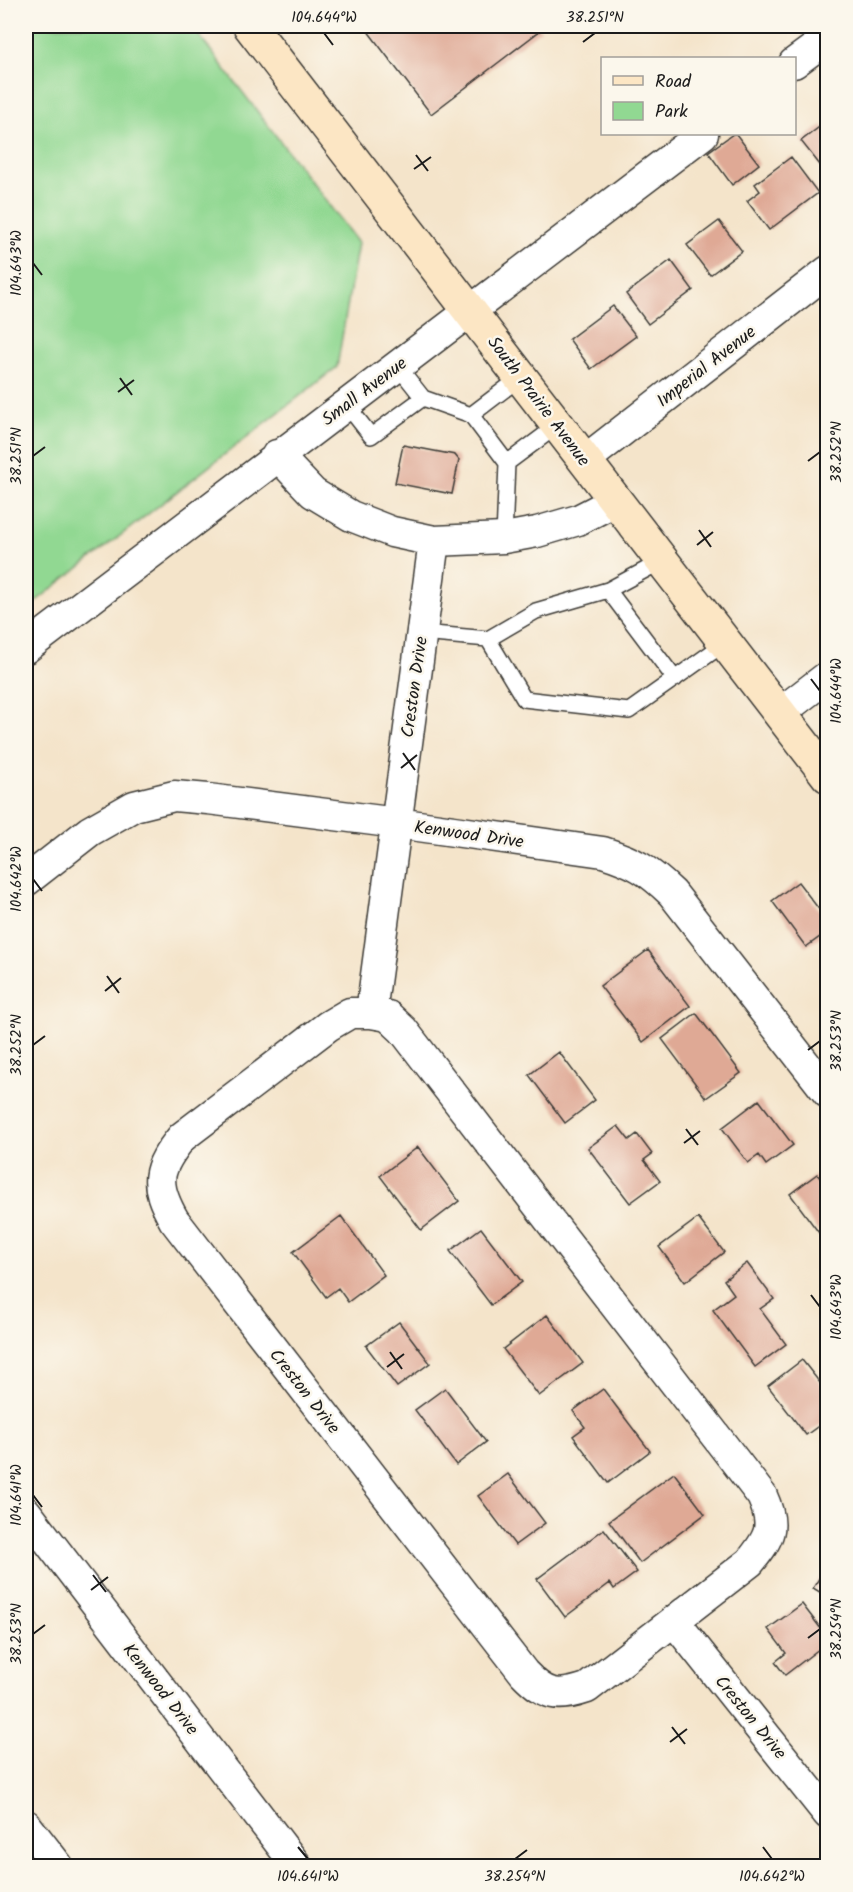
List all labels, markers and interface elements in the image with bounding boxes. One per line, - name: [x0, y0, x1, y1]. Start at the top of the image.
- text: 104.644°W: [291, 6, 357, 30]
- text: 38.251°N: [566, 6, 624, 30]
- legend: [601, 57, 796, 135]
- text: Road: [655, 68, 692, 97]
- text: Park: [655, 98, 688, 127]
- text: 104.643°W: [5, 230, 29, 296]
- street label: Imperial Avenue: [651, 319, 763, 416]
- street label: South Prairie Avenue: [479, 330, 597, 473]
- street label: Small Avenue: [316, 350, 414, 434]
- text: 38.252°N: [825, 421, 849, 483]
- text: 38.251°N: [5, 427, 29, 485]
- street label: Creston Drive: [394, 635, 437, 740]
- text: 104.644°W: [825, 658, 849, 724]
- street label: Kenwood Drive: [412, 813, 526, 858]
- text: 104.642°W: [5, 846, 29, 912]
- text: 38.253°N: [825, 1010, 849, 1072]
- text: 38.252°N: [5, 1014, 29, 1076]
- text: 104.643°W: [825, 1274, 849, 1340]
- street label: Creston Drive: [261, 1343, 347, 1441]
- text: 104.641°W: [5, 1464, 29, 1526]
- text: 38.254°N: [825, 1598, 849, 1660]
- text: 38.253°N: [5, 1603, 29, 1665]
- street label: Kenwood Drive: [114, 1637, 205, 1742]
- street label: Creston Drive: [706, 1669, 793, 1767]
- text: 104.641°W: [277, 1865, 339, 1889]
- text: 38.254°N: [484, 1865, 546, 1889]
- text: 104.642°W: [739, 1865, 805, 1889]

